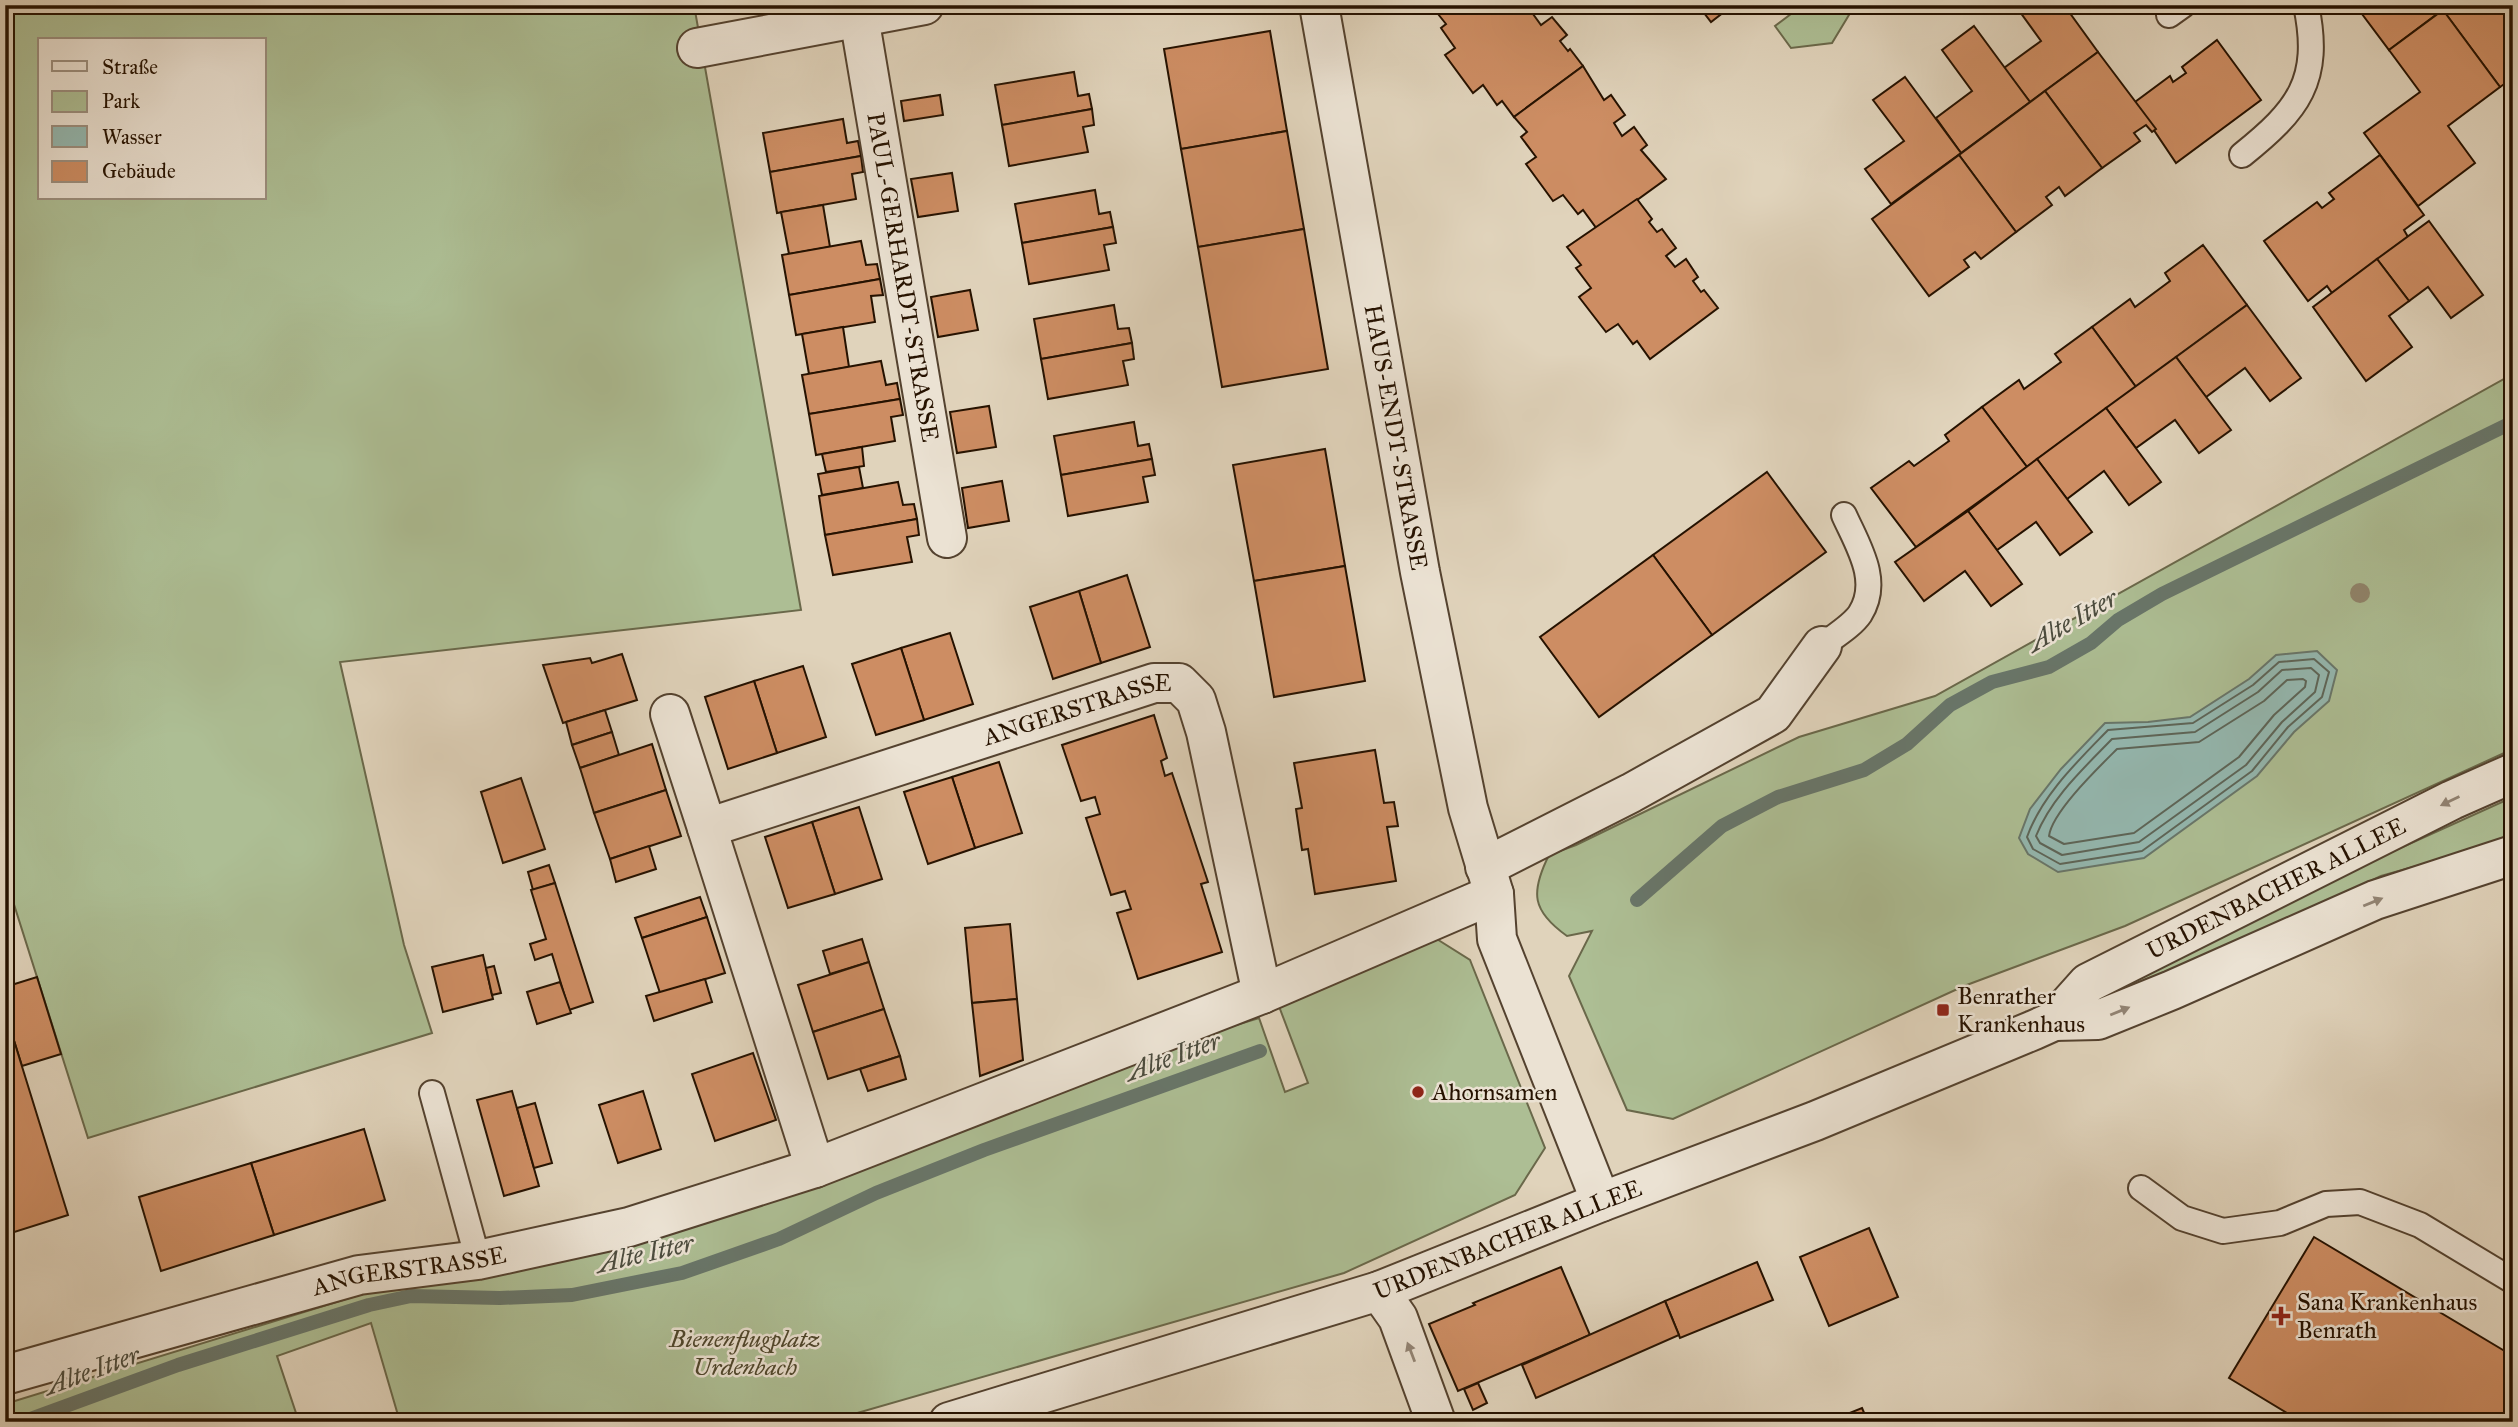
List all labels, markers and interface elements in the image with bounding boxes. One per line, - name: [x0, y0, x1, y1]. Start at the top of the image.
- legend: [38, 38, 266, 200]
- text: Straße: [102, 54, 158, 80]
- text: Park: [102, 88, 140, 114]
- street label: PAUL-GERHARDT-STRASSE: [860, 110, 946, 444]
- text: Wasser: [102, 124, 162, 150]
- text: Gebäude: [102, 158, 176, 184]
- street label: HAUS-ENDT-STRASSE: [1358, 302, 1434, 572]
- water label: Alte Itter: [2019, 581, 2124, 660]
- street label: ANGERSTRASSE: [978, 668, 1171, 753]
- one-way arrow: [2440, 795, 2460, 807]
- street label: URDENBACHER ALLEE: [2142, 811, 2410, 966]
- one-way arrow: [2362, 896, 2383, 907]
- place label: Benrather Krankenhaus: [1957, 981, 2085, 1039]
- marker: Benrather Krankenhaus: [1935, 1002, 1951, 1018]
- one-way arrow: [2110, 1006, 2131, 1017]
- water label: Alte Itter: [1118, 1024, 1226, 1089]
- place label: Ahornsamen: [1431, 1077, 1558, 1107]
- marker: Ahornsamen: [1410, 1084, 1426, 1100]
- street label: URDENBACHER ALLEE: [1369, 1173, 1646, 1307]
- water label: Alte Itter: [590, 1226, 698, 1280]
- street label: ANGERSTRASSE: [308, 1239, 509, 1303]
- place label: Sana Krankenhaus Benrath: [2297, 1287, 2477, 1345]
- marker: Sana Krankenhaus Benrath: [2271, 1306, 2291, 1326]
- park label: Bienenflugplatz Urdenbach: [668, 1324, 821, 1382]
- water label: Alte Itter: [37, 1338, 145, 1403]
- one-way arrow: [1405, 1341, 1416, 1362]

